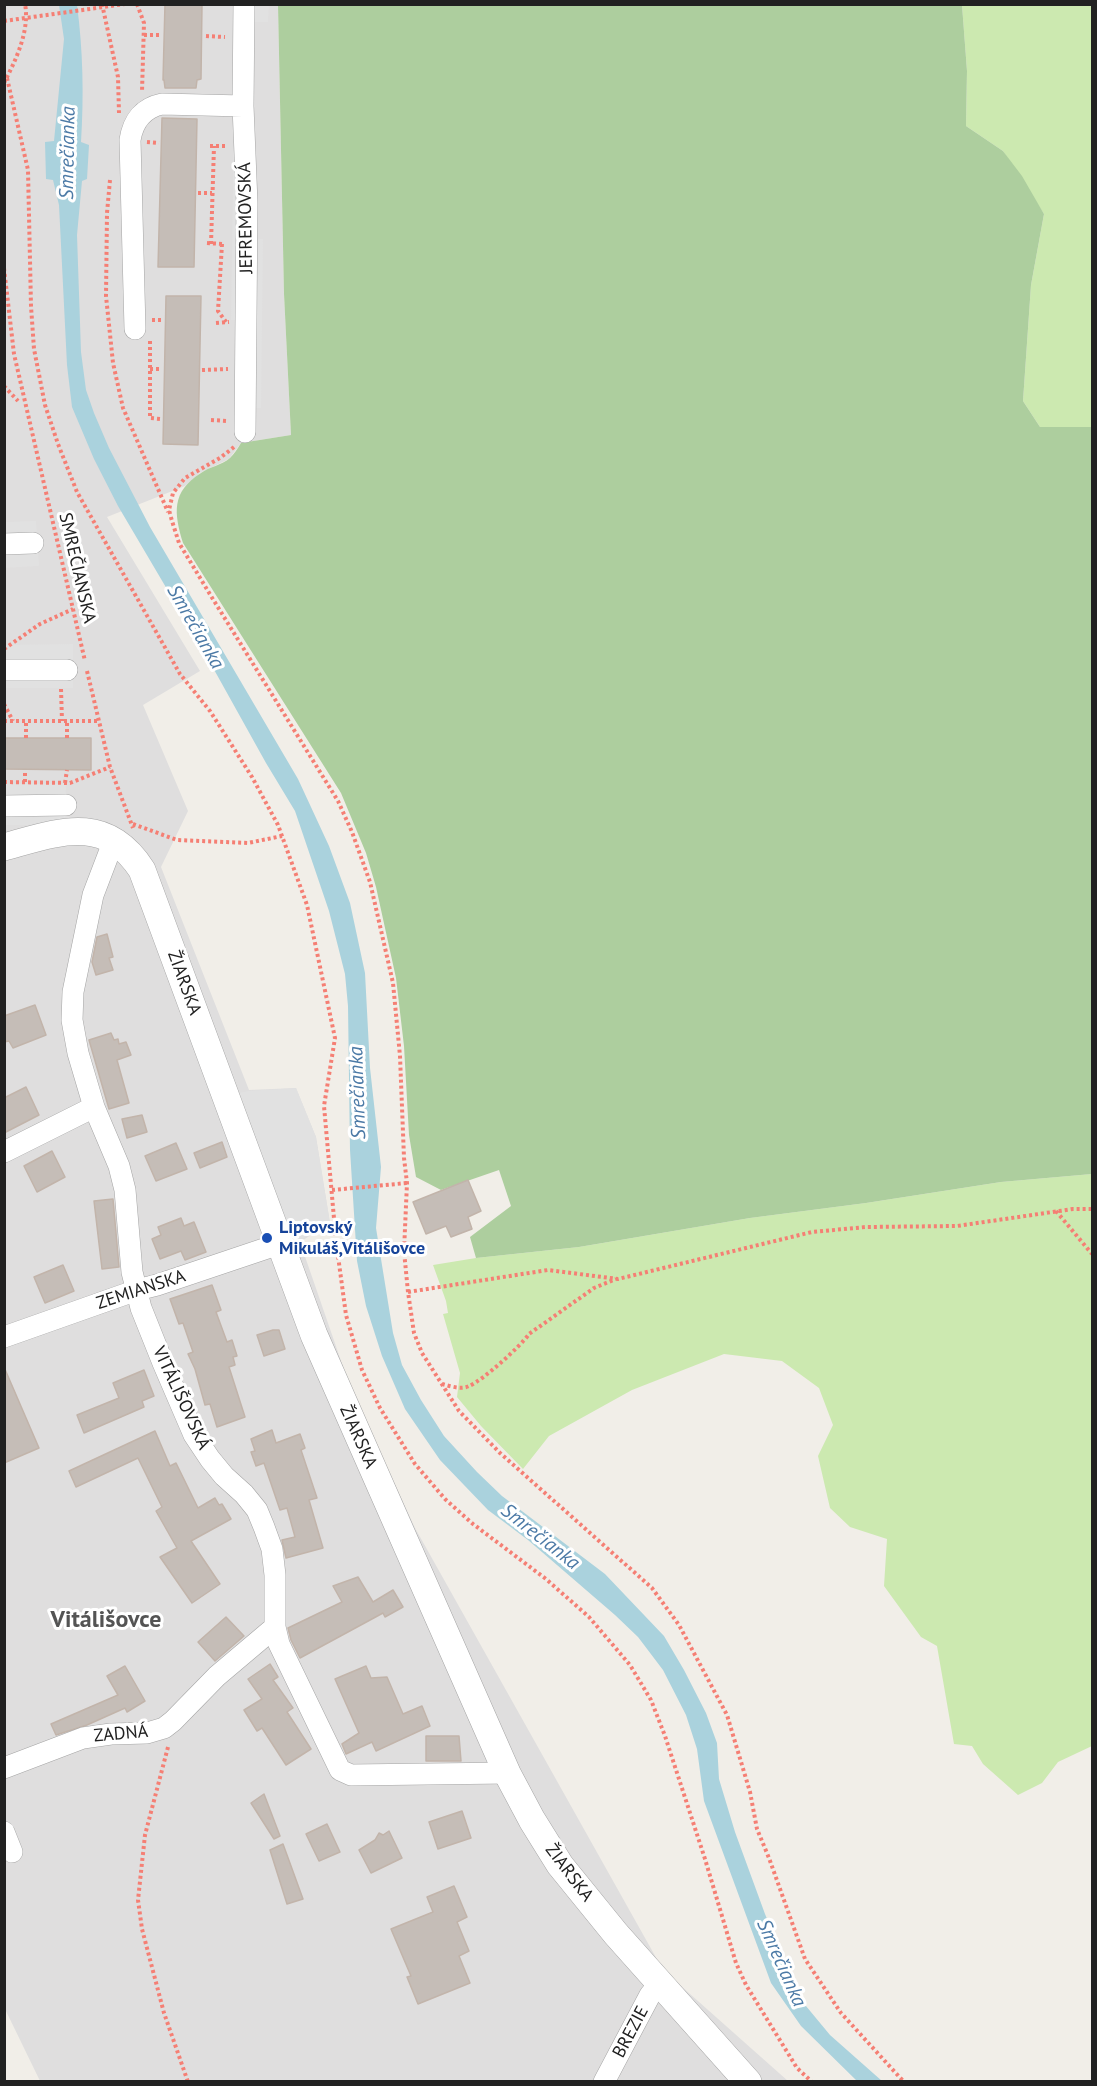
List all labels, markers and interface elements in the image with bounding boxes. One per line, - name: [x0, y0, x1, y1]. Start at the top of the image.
- water label: Smrečianka: [55, 106, 81, 200]
- street label: JEFREMOVSKÁ: [234, 162, 258, 274]
- street label: SMREČIANSKA: [54, 511, 100, 625]
- water label: Smrečianka: [161, 581, 229, 673]
- street label: ŽIARSKA: [162, 948, 206, 1018]
- water label: Smrečianka: [344, 1046, 372, 1140]
- place label: Liptovský Mikuláš,Vitálišovce: [279, 1217, 425, 1260]
- marker: Liptovský Mikuláš,Vitálišovce: [260, 1231, 274, 1245]
- street label: ZEMIANSKA: [94, 1265, 188, 1315]
- street label: VITÁLIŠOVSKÁ: [148, 1343, 214, 1453]
- street label: ŽIARSKA: [335, 1402, 381, 1472]
- water label: Smrečianka: [496, 1499, 584, 1575]
- district label: Vitálišovce: [51, 1606, 161, 1634]
- street label: ZADNÁ: [93, 1721, 149, 1747]
- street label: ŽIARSKA: [540, 1840, 598, 1906]
- water label: Smrečianka: [751, 1916, 811, 2010]
- street label: BREZIE: [608, 2002, 654, 2062]

